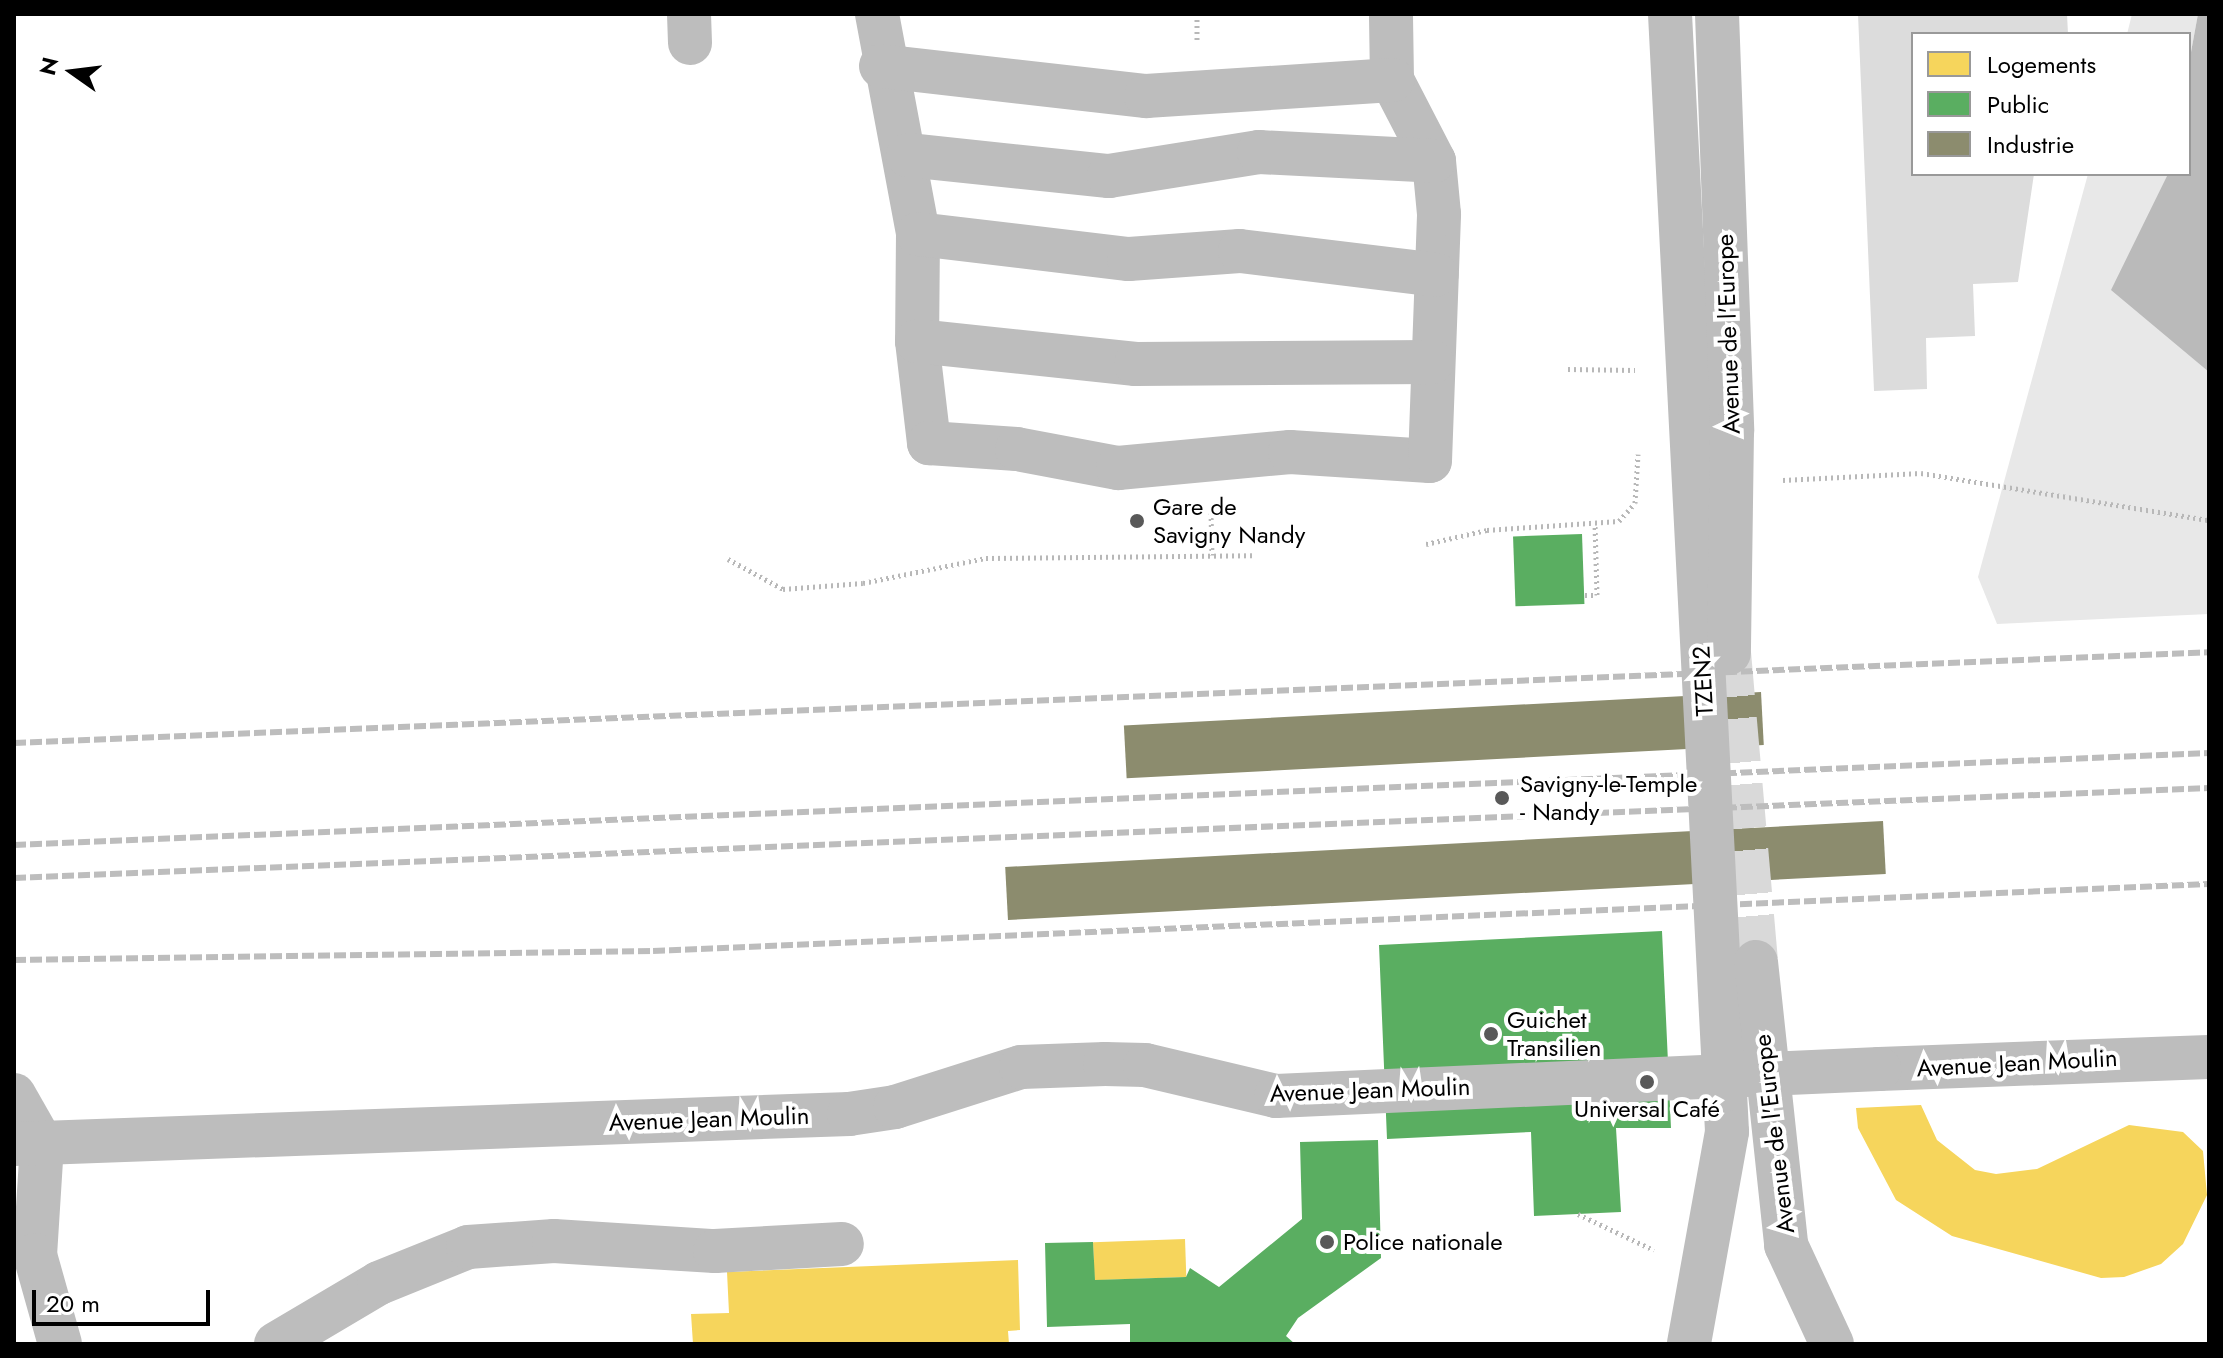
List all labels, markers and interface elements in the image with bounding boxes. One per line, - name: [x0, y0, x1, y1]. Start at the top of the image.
- north arrow: [32, 32, 112, 112]
- legend: [1911, 32, 2191, 176]
- text: Logements: [1987, 47, 2096, 82]
- text: N: [31, 54, 66, 79]
- text: Public: [1987, 87, 2049, 122]
- text: Industrie: [1987, 127, 2074, 162]
- street label: Avenue de l'Europe: [1710, 233, 1746, 435]
- place label: Gare de Savigny Nandy: [1153, 493, 1305, 549]
- marker: Gare de Savigny Nandy: [1128, 512, 1146, 530]
- street label: TZEN2: [1687, 645, 1719, 717]
- place label: Savigny-le-Temple - Nandy: [1520, 770, 1697, 826]
- marker: Savigny-le-Temple - Nandy: [1491, 787, 1513, 809]
- place label: Guichet Transilien: [1507, 1006, 1601, 1062]
- marker: Guichet Transilien: [1482, 1025, 1500, 1043]
- street label: Avenue de l'Europe: [1747, 1033, 1801, 1235]
- street label: Avenue Jean Moulin: [1916, 1043, 2118, 1083]
- street label: Avenue Jean Moulin: [1269, 1072, 1471, 1108]
- marker: Universal Café: [1638, 1073, 1656, 1091]
- place label: Universal Café: [1574, 1095, 1720, 1123]
- street label: Avenue Jean Moulin: [608, 1101, 810, 1137]
- place label: Police nationale: [1343, 1228, 1503, 1256]
- marker: Police nationale: [1318, 1233, 1336, 1251]
- scale bar: [36, 1274, 214, 1324]
- text: 20 m: [46, 1286, 100, 1321]

